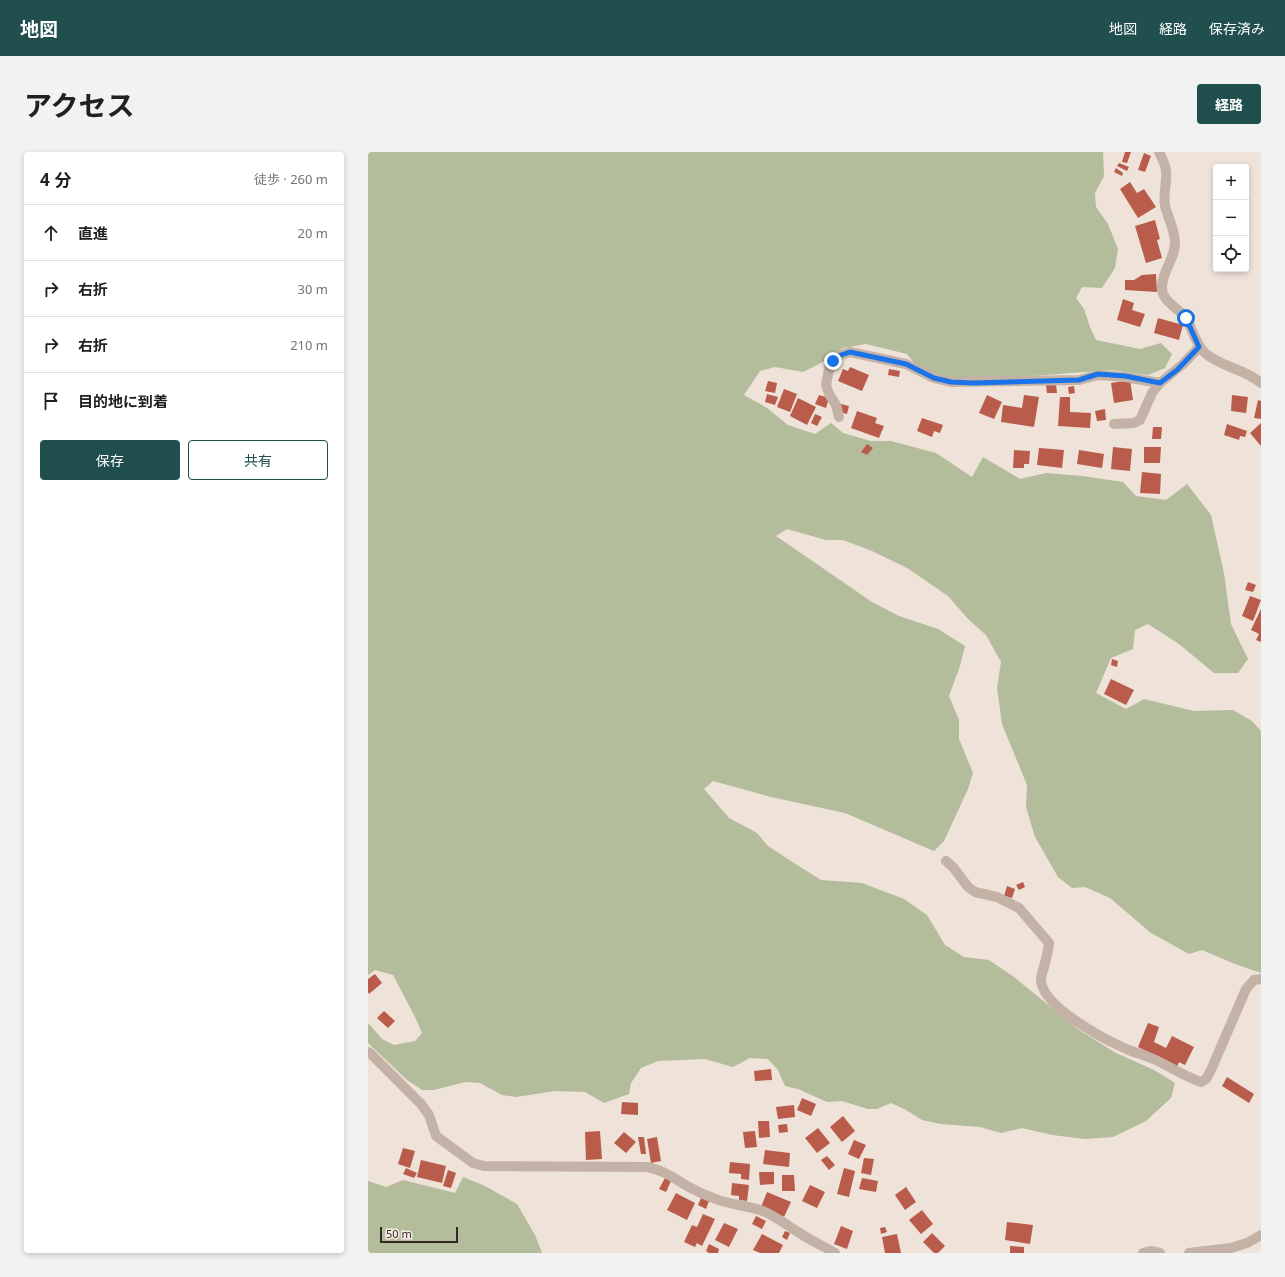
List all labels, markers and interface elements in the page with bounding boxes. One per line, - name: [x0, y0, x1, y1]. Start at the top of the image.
- text: 地図: [20, 16, 58, 42]
- text: 地図: [1109, 19, 1137, 38]
- text: 経路: [1159, 19, 1187, 38]
- text: 保存済み: [1209, 19, 1265, 38]
- button: 経路: [1197, 84, 1261, 124]
- text: アクセス: [24, 86, 135, 124]
- map controls: [1213, 164, 1249, 272]
- button: +: [1213, 164, 1249, 200]
- text: 4 分: [40, 168, 71, 191]
- text: 徒歩 · 260 m: [254, 170, 328, 188]
- button: −: [1213, 200, 1249, 236]
- icon: ahead: [40, 222, 62, 244]
- text: 直進: [78, 223, 108, 243]
- text: 20 m: [298, 224, 328, 242]
- button: locate: [1213, 236, 1249, 272]
- icon: right: [40, 278, 62, 300]
- text: 右折: [78, 279, 108, 299]
- text: 30 m: [298, 280, 328, 298]
- route start: [1177, 309, 1195, 327]
- icon: right: [40, 334, 62, 356]
- text: 右折: [78, 335, 108, 355]
- text: 210 m: [290, 336, 328, 354]
- route end: [824, 352, 842, 370]
- icon: arrive: [40, 390, 62, 412]
- text: 目的地に到着: [78, 391, 168, 411]
- button: 保存: [40, 440, 180, 480]
- button: 共有: [188, 440, 328, 480]
- scale bar: [380, 1225, 458, 1244]
- text: 50 m: [386, 1226, 412, 1241]

